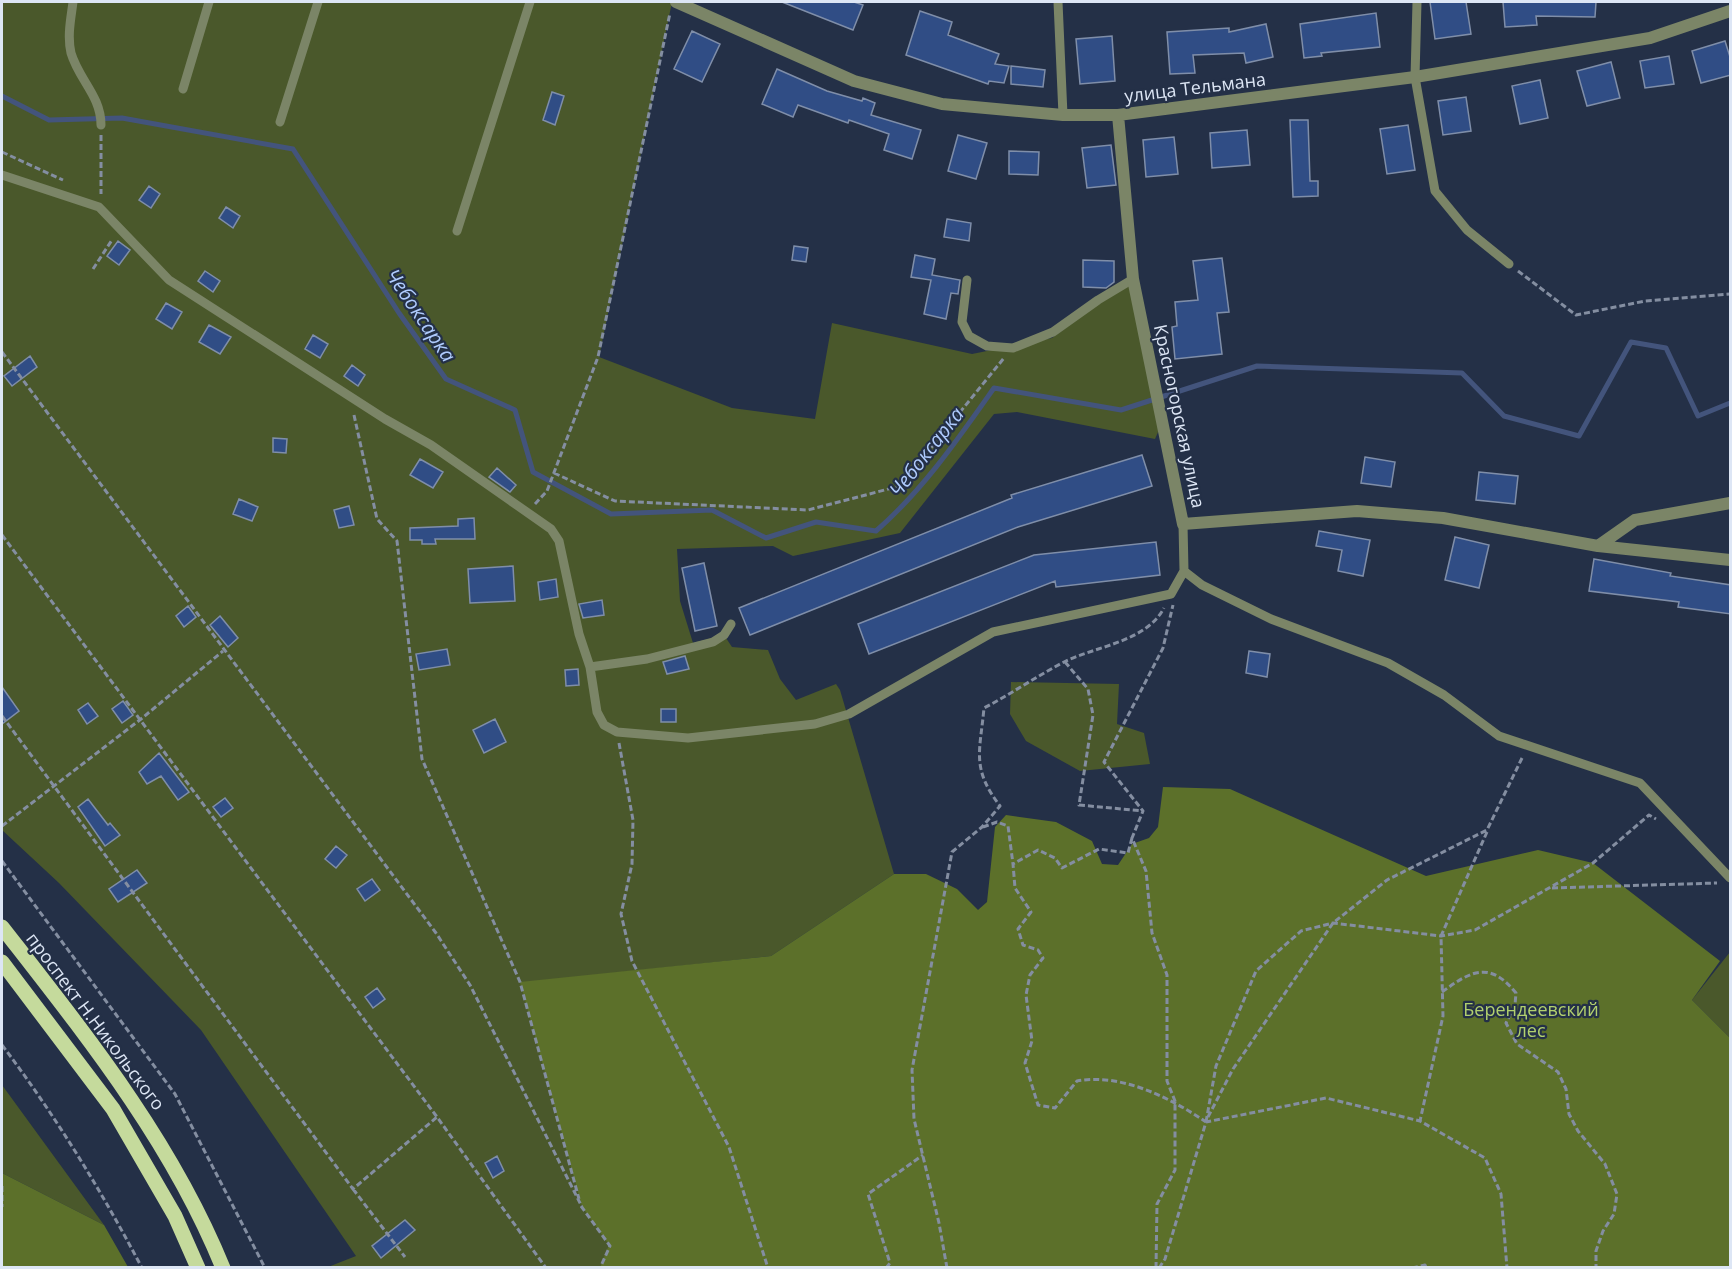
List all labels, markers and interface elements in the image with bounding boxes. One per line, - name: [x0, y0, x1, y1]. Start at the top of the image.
- street label: улица Тельмана: [1123, 66, 1267, 108]
- water label: Чебоксарка: [380, 263, 462, 367]
- street label: Красногорская улица: [1149, 322, 1211, 510]
- water label: Чебоксарка: [882, 401, 970, 503]
- street label: проспект Н.Никольского: [21, 927, 171, 1115]
- park label: Берендеевский лес: [1463, 997, 1599, 1042]

